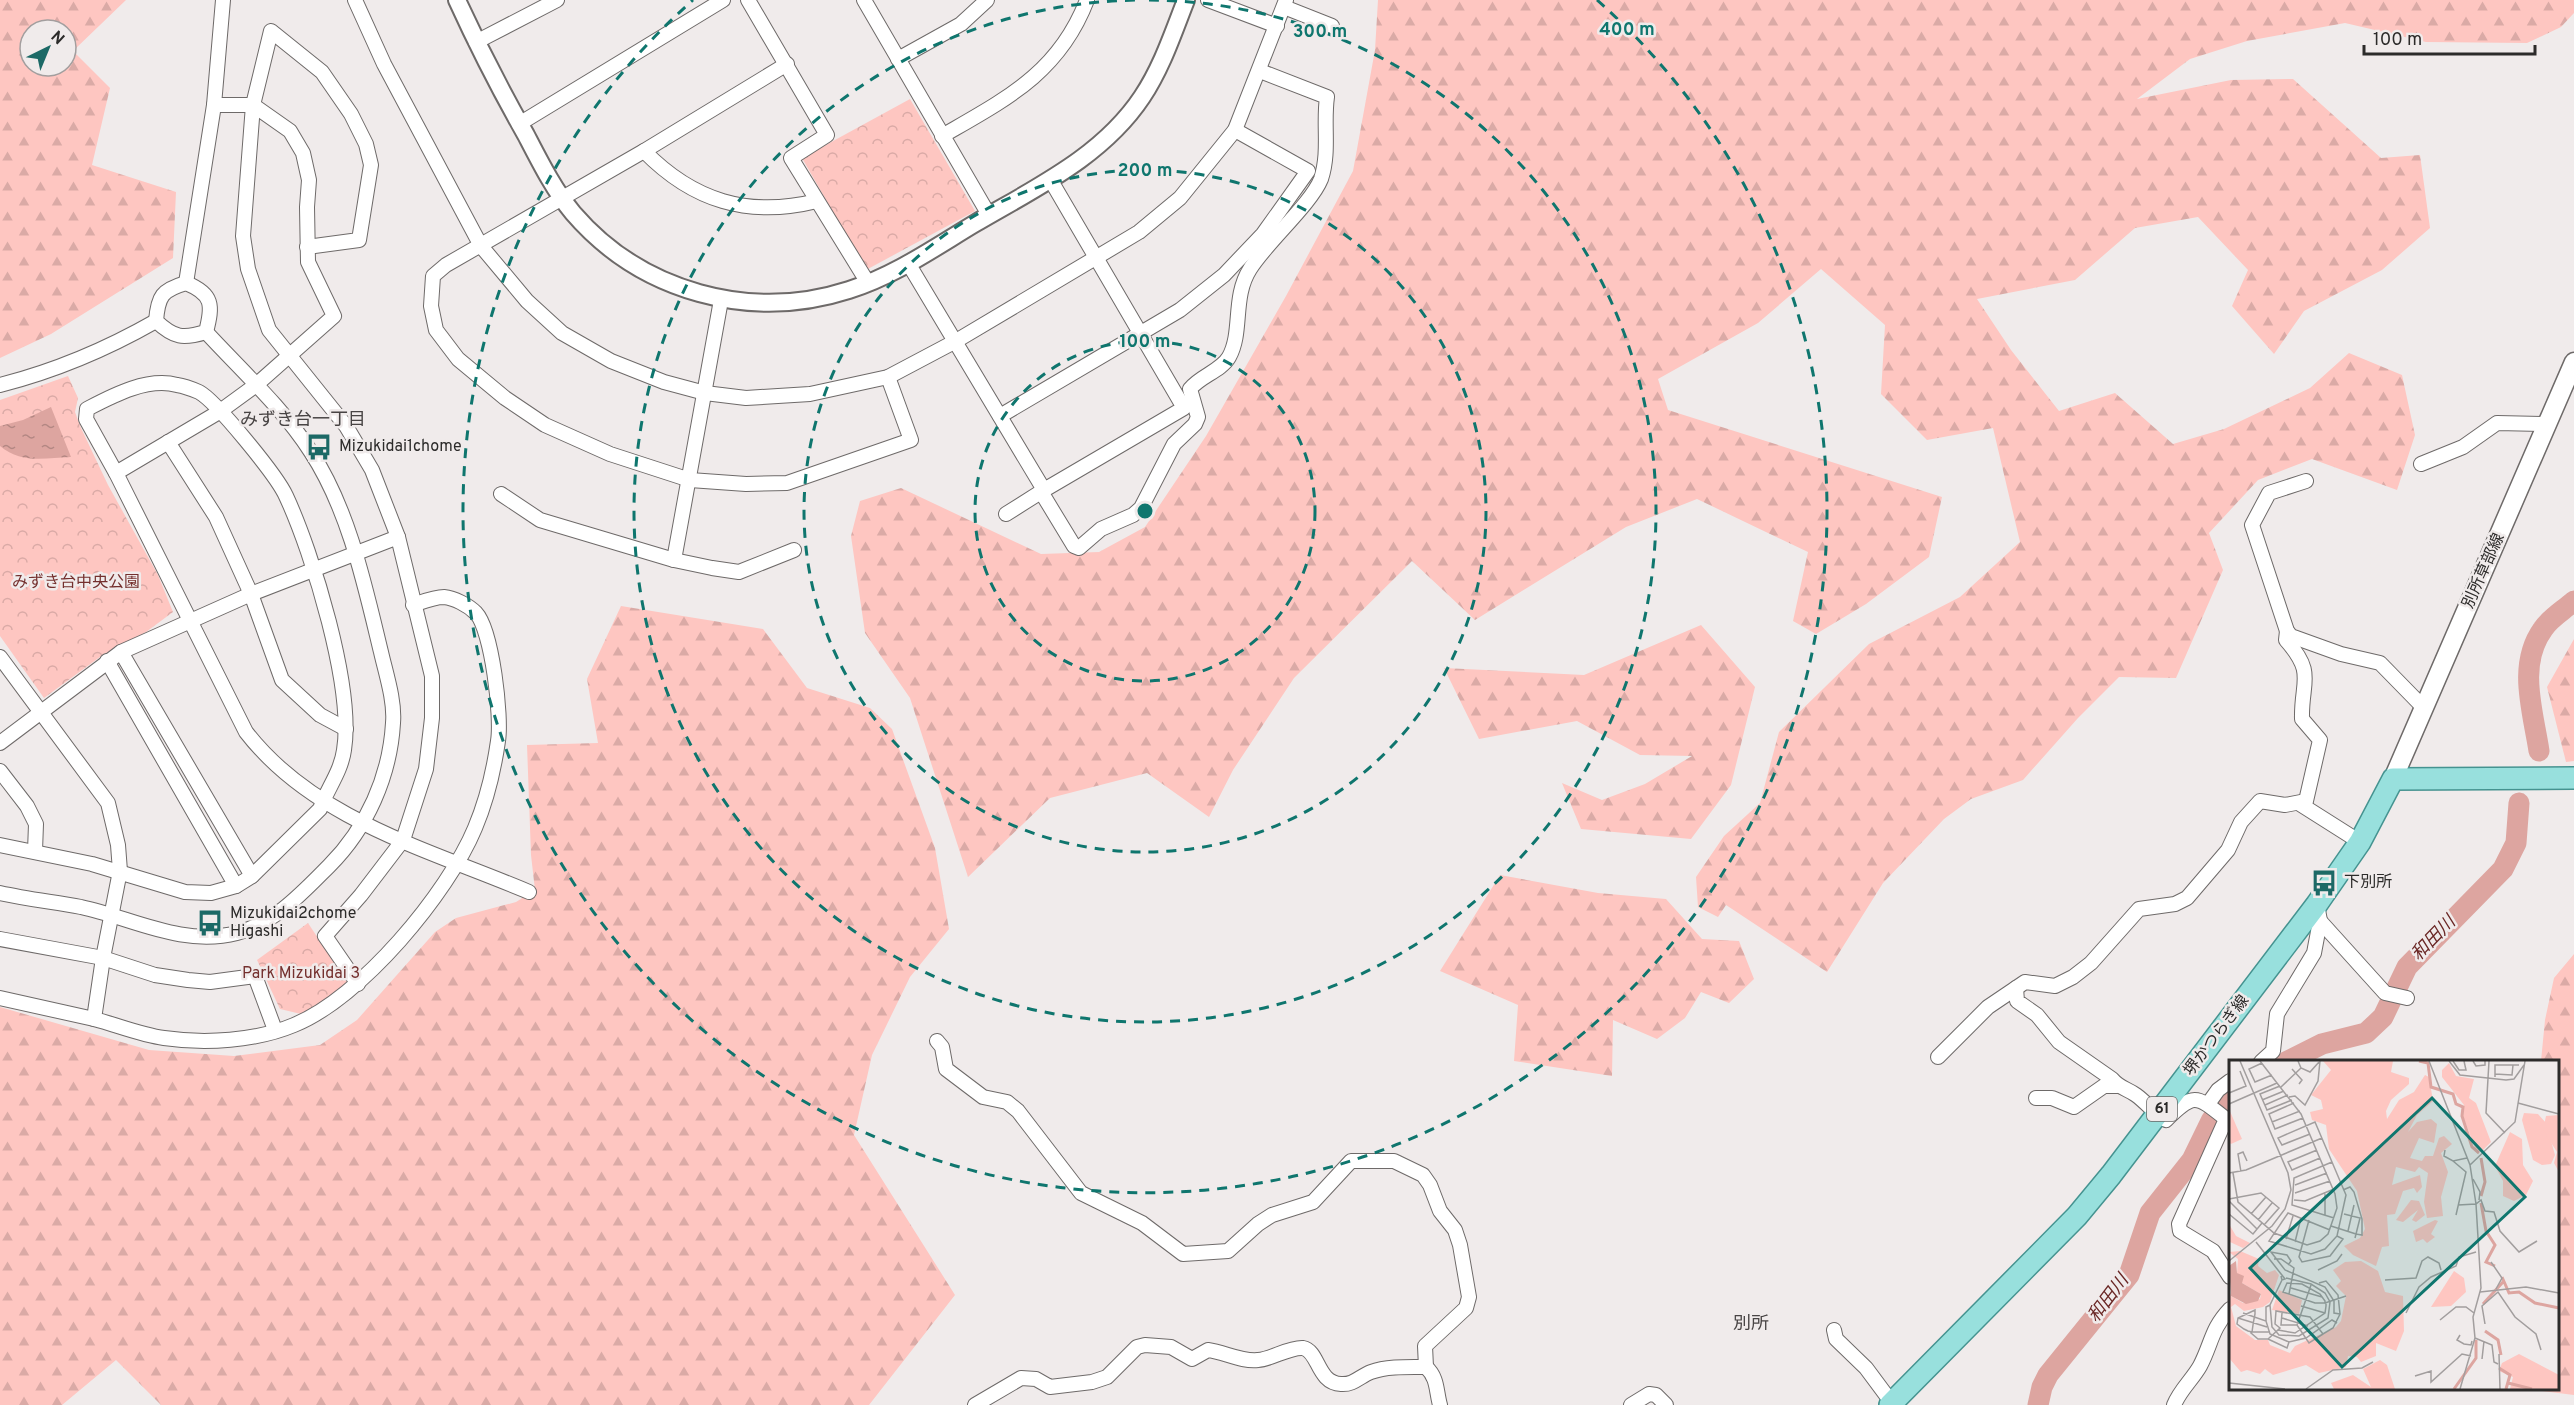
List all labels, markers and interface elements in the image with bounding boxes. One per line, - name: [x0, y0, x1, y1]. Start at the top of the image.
- north arrow: [18, 18, 78, 78]
- scale bar: [2364, 18, 2535, 56]
- text: 400 m: [1599, 19, 1655, 42]
- text: 300 m: [1293, 21, 1347, 44]
- text: N: [46, 27, 68, 50]
- text: 100 m: [2373, 29, 2422, 52]
- text: 200 m: [1117, 160, 1173, 183]
- text: 100 m: [1119, 331, 1171, 354]
- district label: みずき台一丁目: [240, 409, 366, 432]
- bus stop icon: Mizukidai1chome: [304, 432, 334, 462]
- place label: Mizukidai1chome: [339, 437, 462, 457]
- centre of rings: [1135, 501, 1155, 521]
- street label: 別所草部線: [2459, 530, 2509, 612]
- park label: みずき台中央公園: [12, 573, 140, 593]
- bus stop icon: 下別所: [2309, 868, 2339, 898]
- place label: 下別所: [2344, 873, 2392, 893]
- place label: Mizukidai2chome Higashi: [230, 904, 356, 942]
- bus stop icon: Mizukidai2chome Higashi: [195, 908, 225, 938]
- water label: 和田川: [2407, 910, 2462, 966]
- park label: Park Mizukidai 3: [242, 964, 360, 984]
- street label: 堺かつらぎ線: [2180, 992, 2254, 1080]
- inset map: [2229, 1060, 2559, 1390]
- road number: 61: [2147, 1097, 2177, 1121]
- water label: 和田川: [2084, 1269, 2136, 1327]
- district label: 別所: [1733, 1313, 1769, 1336]

